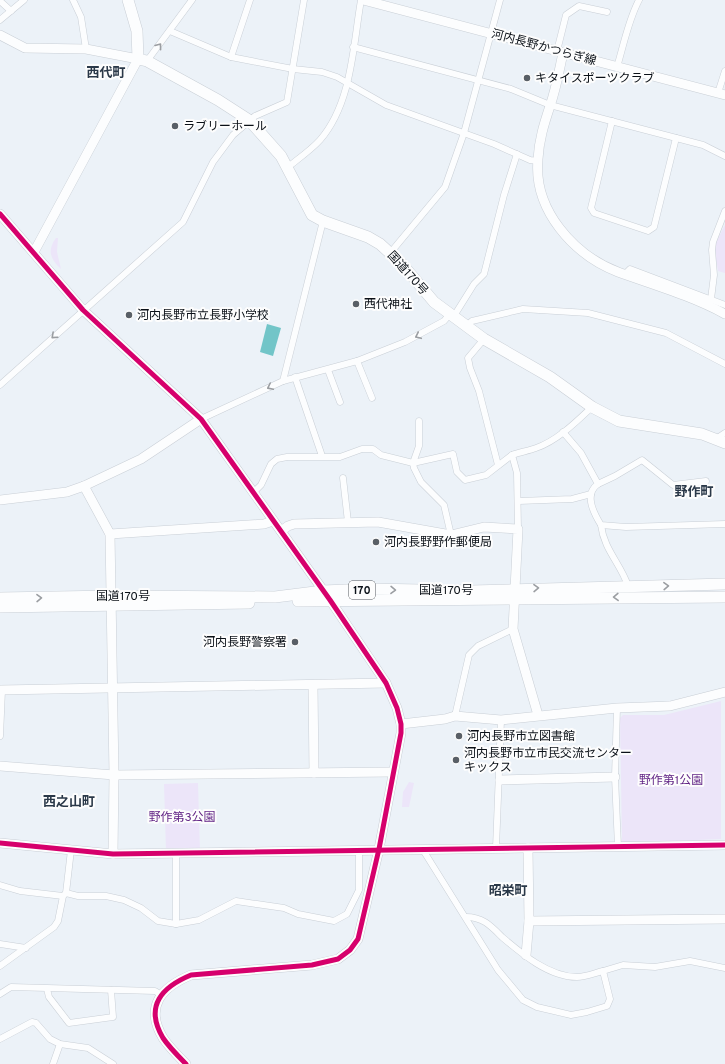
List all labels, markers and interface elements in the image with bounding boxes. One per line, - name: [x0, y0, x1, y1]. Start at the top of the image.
- street label: 河内長野かつらぎ線: [490, 26, 598, 70]
- one-way arrow: [154, 43, 161, 50]
- district label: 西代町: [86, 65, 126, 82]
- place label: キタイスポーツクラブ: [535, 71, 654, 87]
- marker: キタイスポーツクラブ: [522, 73, 532, 83]
- place label: ラブリーホール: [183, 119, 267, 135]
- marker: ラブリーホール: [170, 121, 180, 131]
- street label: 国道170号: [383, 248, 431, 299]
- place label: 西代神社: [364, 297, 412, 313]
- marker: 西代神社: [351, 299, 361, 309]
- place label: 河内長野市立長野小学校: [137, 308, 269, 324]
- marker: 河内長野市立長野小学校: [124, 310, 134, 320]
- one-way arrow: [415, 331, 423, 339]
- one-way arrow: [51, 332, 59, 339]
- one-way arrow: [266, 382, 274, 390]
- district label: 野作町: [674, 484, 714, 501]
- place label: 河内長野野作郵便局: [384, 535, 492, 551]
- marker: 河内長野野作郵便局: [371, 537, 381, 547]
- road number: 170: [349, 581, 375, 599]
- one-way arrow: [663, 582, 669, 591]
- street label: 国道170号: [419, 583, 473, 599]
- one-way arrow: [533, 584, 539, 592]
- one-way arrow: [390, 586, 396, 594]
- street label: 国道170号: [96, 589, 150, 605]
- one-way arrow: [36, 593, 42, 602]
- one-way arrow: [613, 593, 619, 601]
- place label: 河内長野警察署: [203, 635, 287, 651]
- marker: 河内長野警察署: [290, 637, 300, 647]
- place label: 河内長野市立図書館: [467, 729, 575, 745]
- marker: 河内長野市立図書館: [454, 731, 464, 741]
- place label: 河内長野市立市民交流センター キックス: [464, 746, 632, 776]
- marker: 河内長野市立市民交流センター キックス: [451, 755, 461, 765]
- park label: 野作第1公園: [639, 773, 703, 789]
- district label: 西之山町: [43, 795, 95, 811]
- park label: 野作第3公園: [148, 810, 216, 826]
- district label: 昭栄町: [488, 883, 528, 900]

